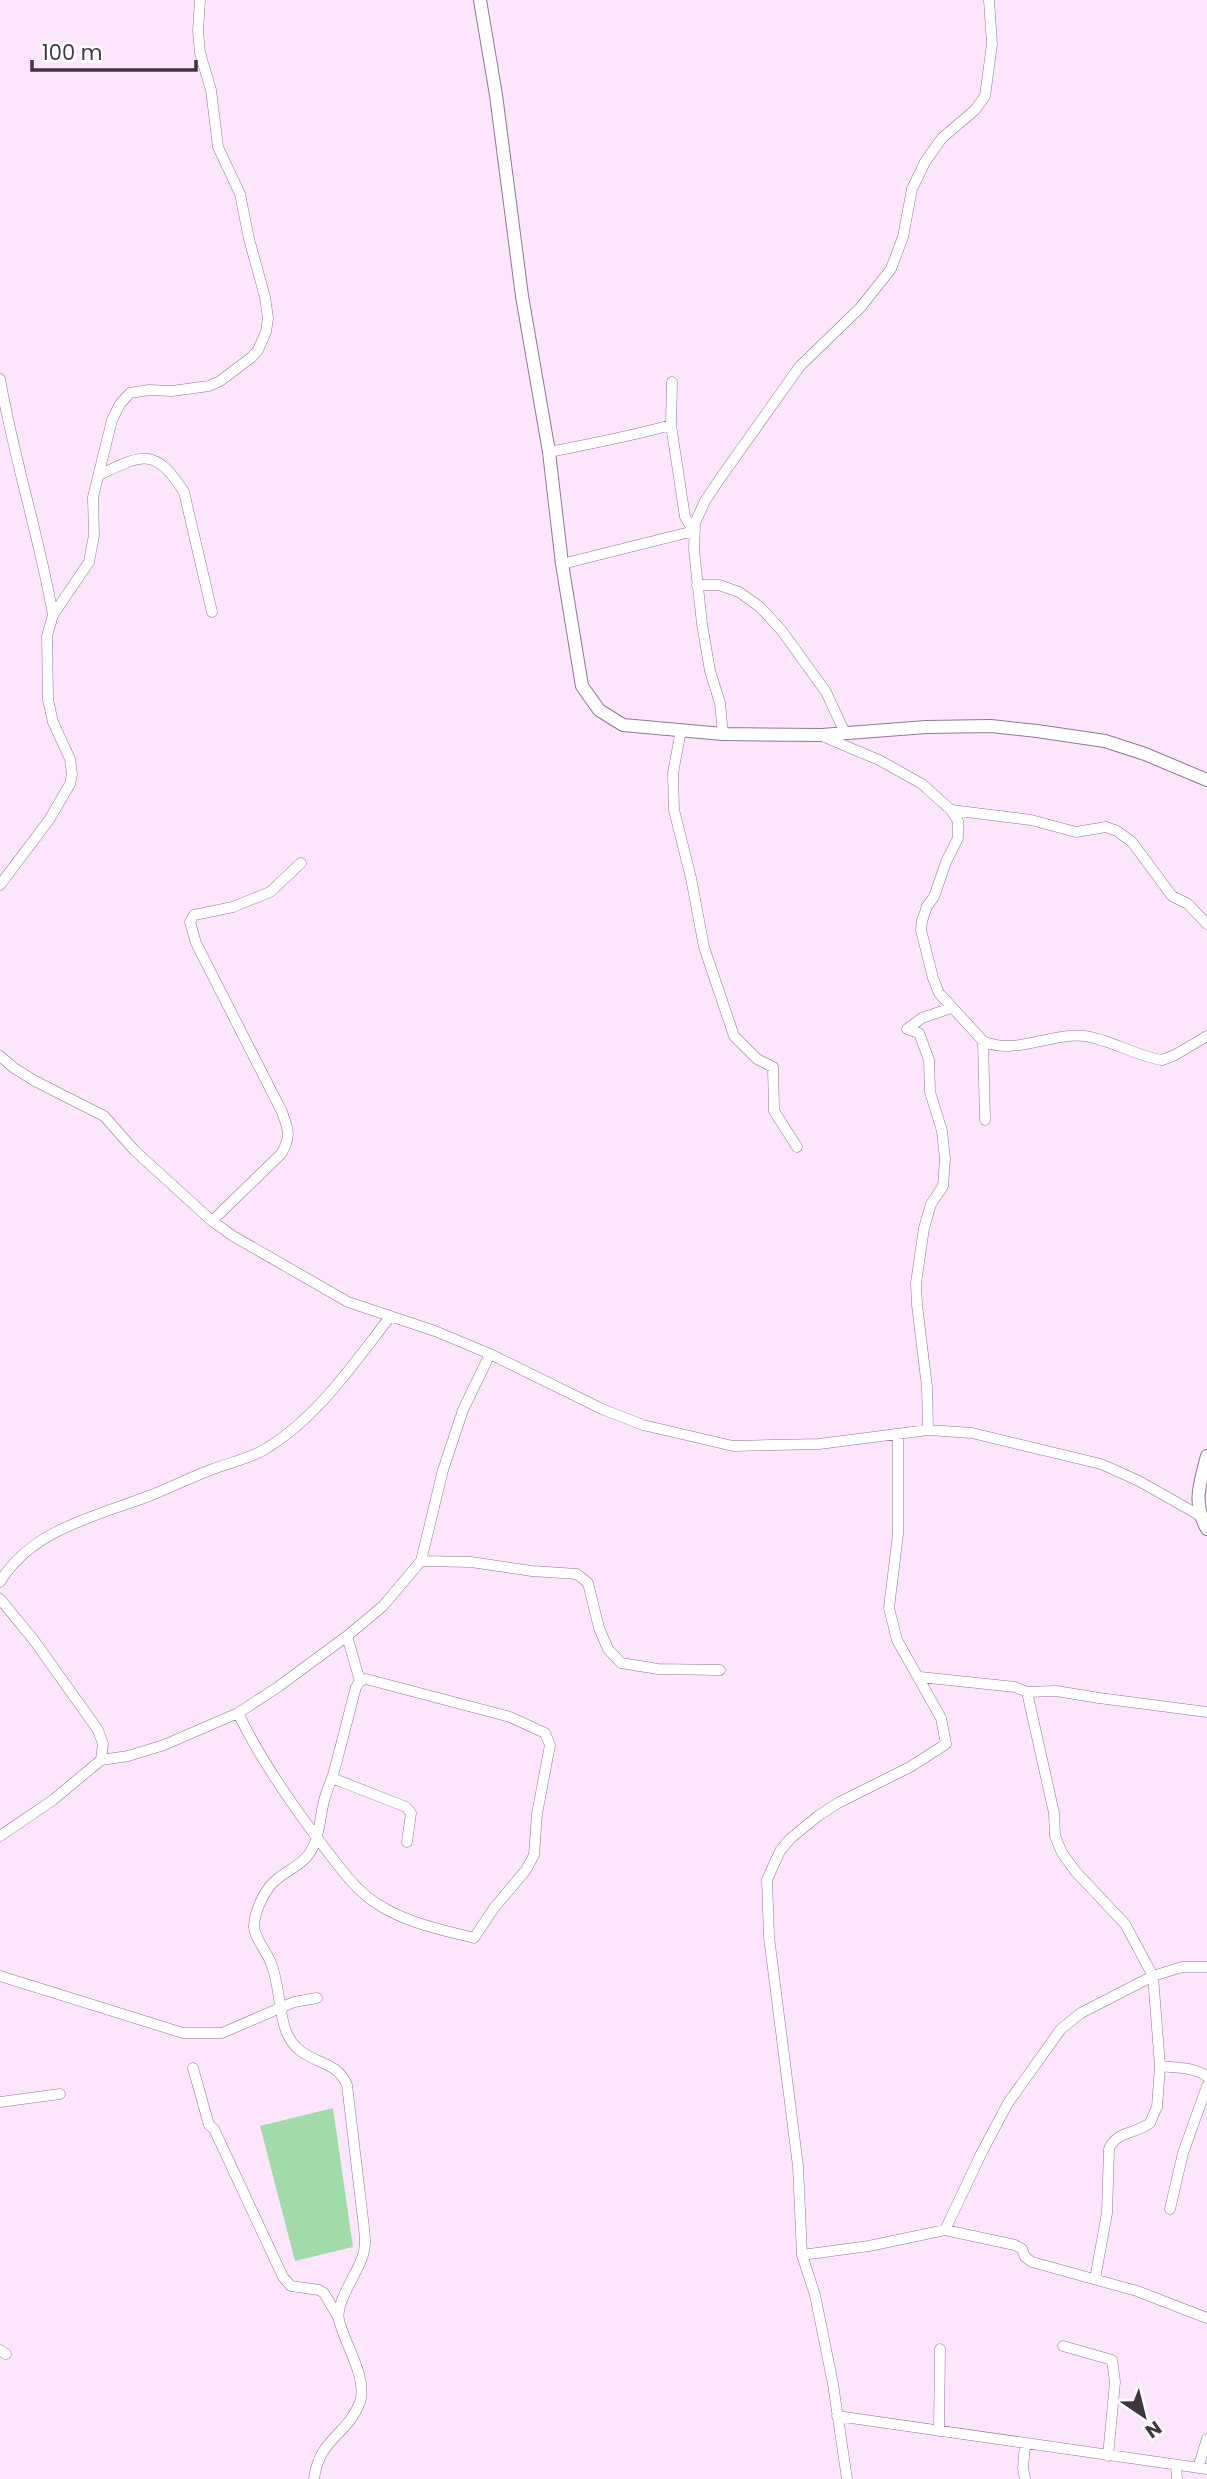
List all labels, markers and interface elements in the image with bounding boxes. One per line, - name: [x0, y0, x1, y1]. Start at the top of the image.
- scale bar: [32, 28, 196, 72]
- text: 100 m: [42, 38, 102, 67]
- north arrow: [1109, 2381, 1179, 2451]
- text: N: [1140, 2414, 1167, 2445]

